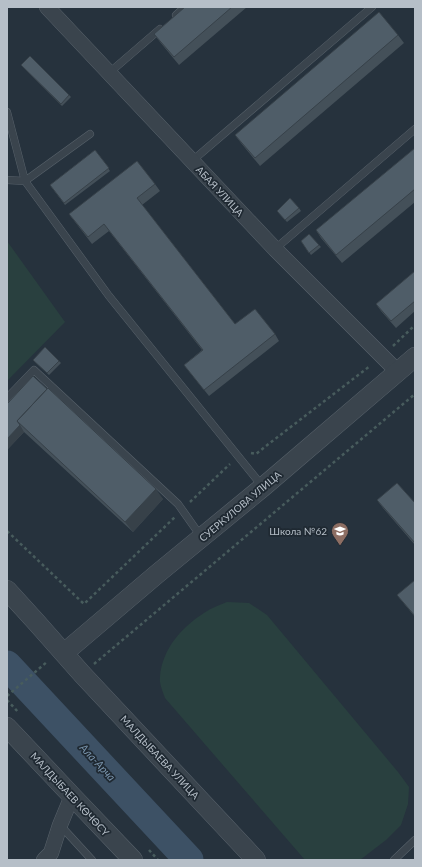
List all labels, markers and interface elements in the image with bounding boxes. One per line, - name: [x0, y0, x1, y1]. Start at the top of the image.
- street label: АБАЯ УЛИЦА: [194, 164, 246, 219]
- street label: СУЕРКУЛОВА УЛИЦА: [197, 468, 284, 544]
- school or university icon: Школа №62: [330, 521, 350, 546]
- place label: Школа №62: [269, 525, 327, 537]
- street label: МАЛДЫБАЕВА УЛИЦА: [118, 713, 202, 801]
- water label: Ала-Арча: [77, 740, 119, 784]
- street label: МАЛДЫБАЕВ КӨЧӨСҮ: [28, 750, 112, 839]

